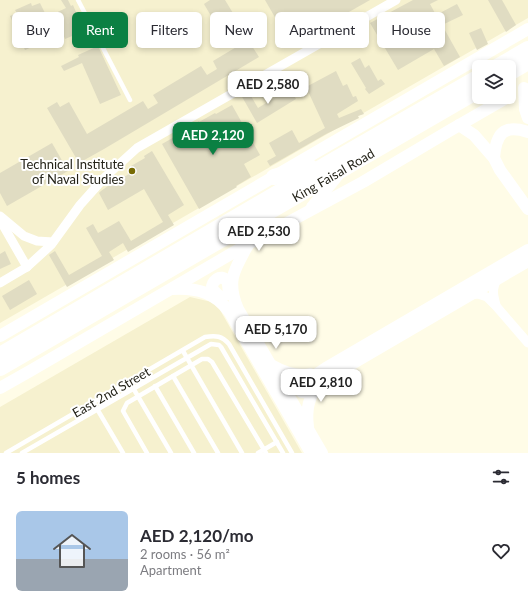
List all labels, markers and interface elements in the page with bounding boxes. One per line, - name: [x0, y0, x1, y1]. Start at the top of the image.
- chip: Buy: [12, 12, 64, 48]
- chip: Rent: [72, 12, 128, 48]
- chip: Filters: [136, 12, 202, 48]
- chip: New: [210, 12, 267, 48]
- chip: Apartment: [275, 12, 369, 48]
- chip: House: [377, 12, 445, 48]
- map controls: [472, 60, 516, 104]
- button: layers: [472, 60, 516, 104]
- pin: AED 2,580: [222, 71, 314, 105]
- text: AED 2,580: [237, 76, 299, 92]
- pin: AED 2,120: [167, 122, 259, 156]
- text: AED 2,120: [182, 127, 244, 143]
- street label: King Faisal Road: [289, 145, 377, 205]
- place label: Technical Institute of Naval Studies: [20, 156, 124, 187]
- marker: Technical Institute of Naval Studies: [127, 166, 137, 176]
- pin: AED 2,530: [213, 218, 305, 252]
- text: AED 2,530: [228, 223, 290, 239]
- pin: AED 5,170: [230, 316, 322, 350]
- text: AED 5,170: [245, 321, 307, 337]
- street label: East 2nd Street: [69, 363, 153, 421]
- pin: AED 2,810: [275, 369, 367, 403]
- text: AED 2,810: [290, 374, 352, 390]
- icon: filters: [490, 466, 512, 488]
- text: 5 homes: [16, 467, 80, 488]
- text: AED 2,120/mo: [140, 525, 254, 546]
- icon: home: [48, 527, 96, 575]
- icon: heart: [490, 540, 512, 562]
- text: 2 rooms · 56 m²: [140, 546, 230, 562]
- text: Apartment: [140, 562, 201, 578]

